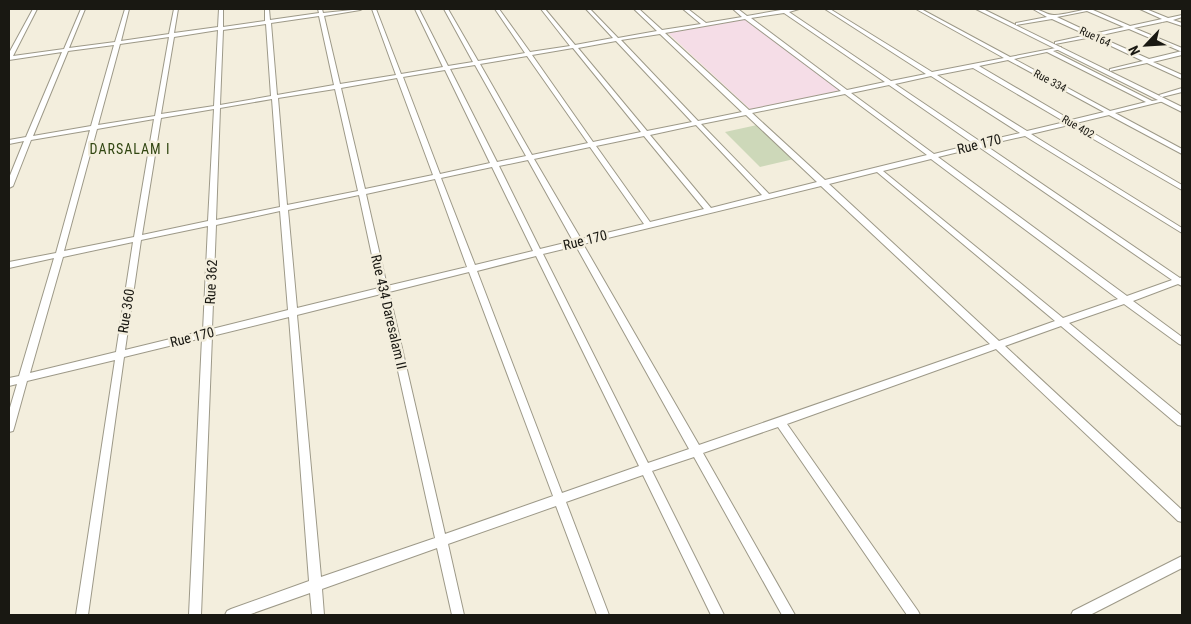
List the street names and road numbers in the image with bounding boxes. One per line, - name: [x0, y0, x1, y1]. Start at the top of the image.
- street label: Rue164: [1077, 24, 1113, 50]
- street label: Rue 334: [1031, 67, 1069, 95]
- street label: Rue 402: [1060, 113, 1096, 141]
- street label: Rue 170: [955, 131, 1003, 157]
- street label: Rue 170: [561, 227, 609, 253]
- street label: Rue 434 Daresalam II: [368, 253, 410, 371]
- street label: Rue 362: [202, 259, 220, 305]
- street label: Rue 360: [115, 288, 137, 334]
- street label: Rue 170: [168, 324, 216, 350]

